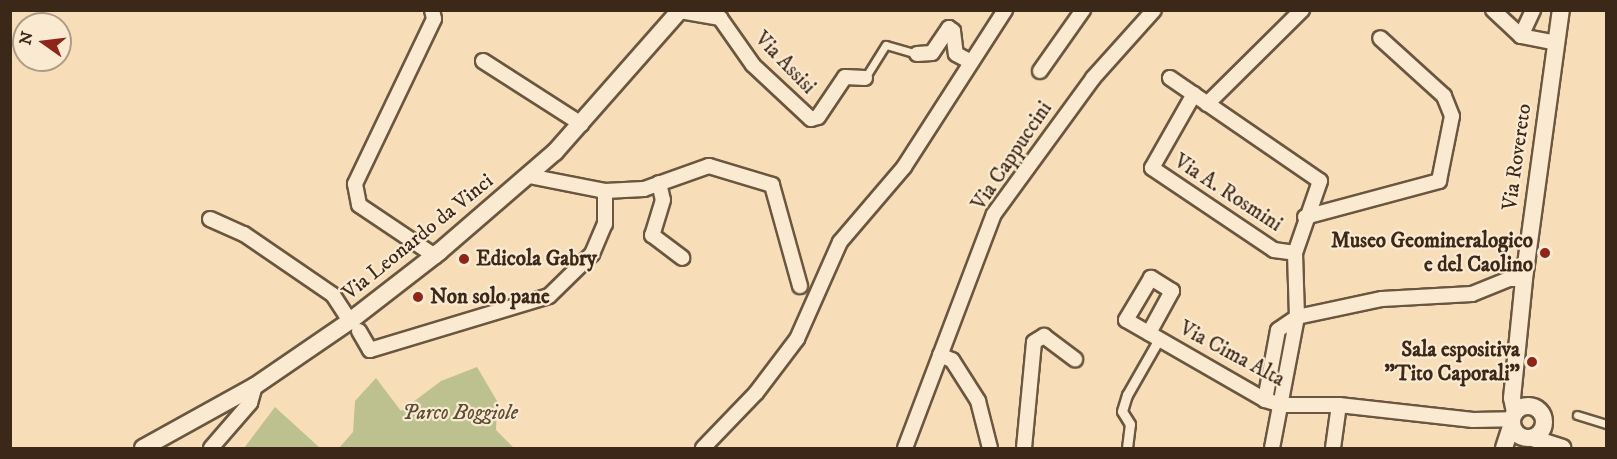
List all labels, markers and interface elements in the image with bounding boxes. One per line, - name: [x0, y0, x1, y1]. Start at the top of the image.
- north arrow: [12, 12, 72, 72]
- street label: Via Assisi: [749, 26, 821, 100]
- text: N: [15, 29, 38, 47]
- street label: Via Cappuccini: [966, 97, 1058, 215]
- street label: Via Rovereto: [1497, 102, 1537, 212]
- street label: Via A. Rosmini: [1169, 149, 1287, 237]
- street label: Via Leonardo da Vinci: [338, 168, 498, 306]
- place label: Museo Geomineralogico e del Caolino: [1331, 228, 1533, 278]
- place label: Edicola Gabry: [476, 246, 597, 272]
- marker: Museo Geomineralogico e del Caolino: [1538, 246, 1552, 260]
- marker: Edicola Gabry: [457, 252, 471, 266]
- place label: Non solo pane: [430, 284, 550, 310]
- marker: Non solo pane: [411, 290, 425, 304]
- street label: Via Cima Alta: [1175, 316, 1289, 392]
- place label: Sala espositiva "Tito Caporali": [1385, 337, 1520, 387]
- marker: Sala espositiva "Tito Caporali": [1525, 355, 1539, 369]
- park label: Parco Boggiole: [402, 400, 518, 426]

